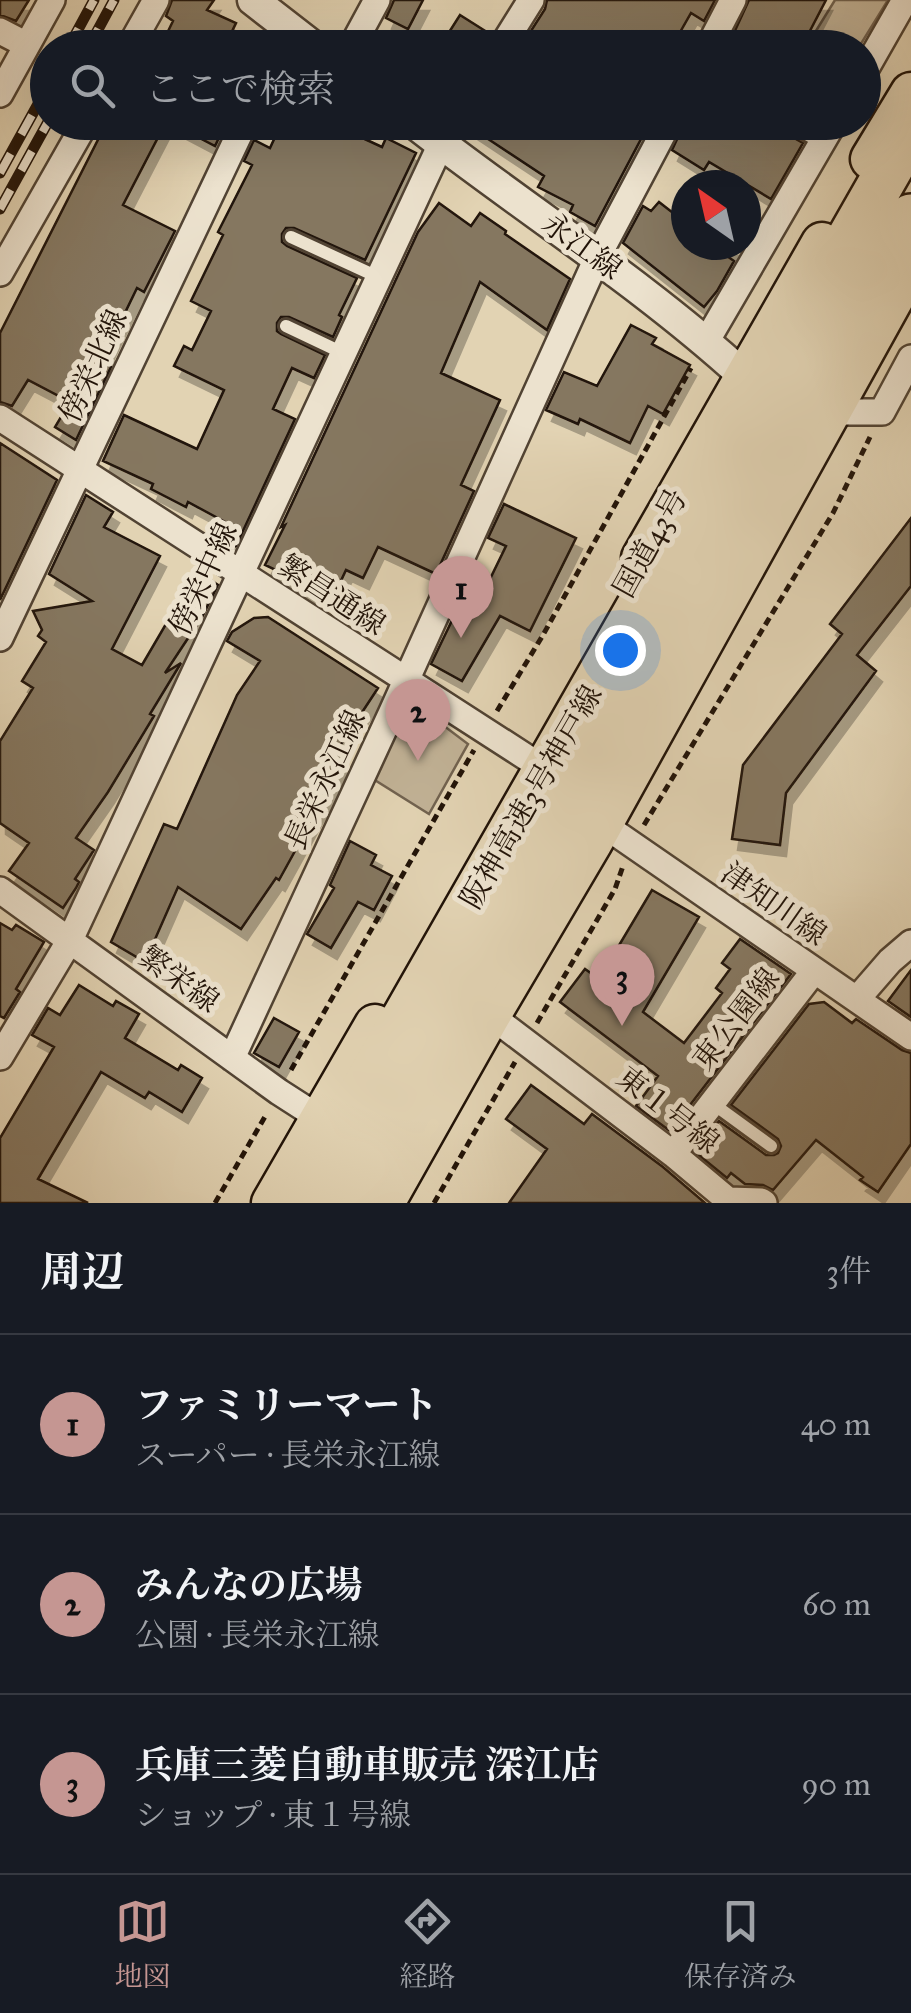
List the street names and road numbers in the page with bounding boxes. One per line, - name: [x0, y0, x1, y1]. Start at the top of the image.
- street label: 永江線: [535, 205, 629, 287]
- street label: 傍栄北線: [51, 304, 135, 428]
- street label: 国道43号: [605, 482, 695, 604]
- street label: 傍栄中線: [161, 517, 245, 641]
- street label: 繁昌通線: [272, 547, 392, 643]
- street label: 阪神高速3号神戸線: [452, 679, 610, 915]
- street label: 長栄永江線: [277, 704, 373, 856]
- street label: 津知川線: [715, 855, 833, 953]
- street label: 繁栄線: [132, 938, 226, 1020]
- street label: 東公園線: [685, 961, 787, 1077]
- street label: 東１号線: [610, 1059, 726, 1161]

